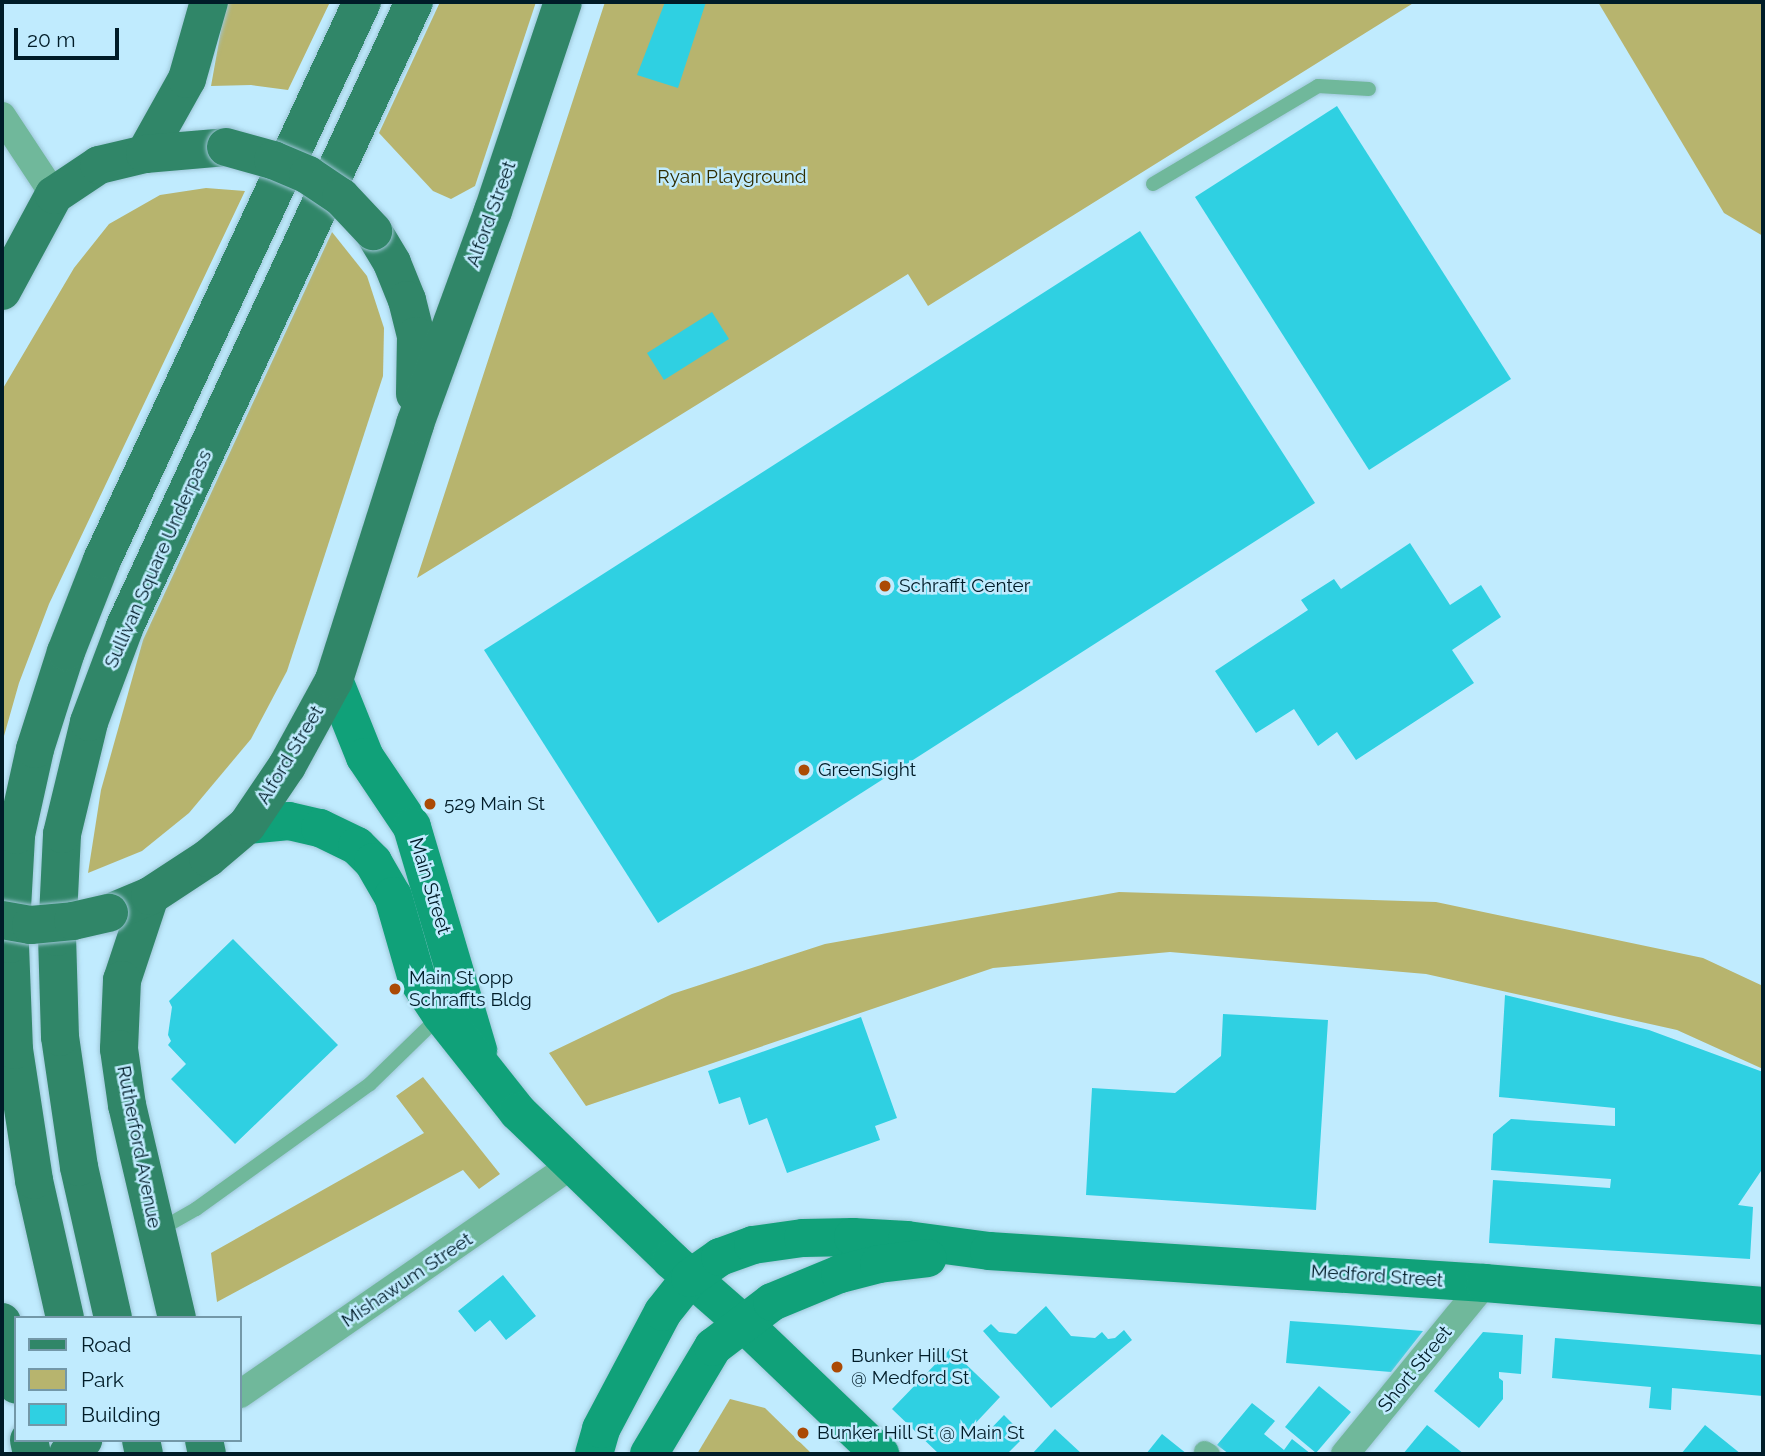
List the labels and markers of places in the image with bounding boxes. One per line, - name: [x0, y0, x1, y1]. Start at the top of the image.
- place label: Schrafft Center: [899, 575, 1030, 597]
- marker: Schrafft Center: [877, 578, 893, 594]
- place label: GreenSight: [818, 759, 916, 781]
- marker: GreenSight: [796, 762, 812, 778]
- place label: 529 Main St: [444, 793, 545, 815]
- marker: 529 Main St: [422, 796, 438, 812]
- place label: Main St opp Schraffts Bldg: [409, 967, 532, 1011]
- marker: Main St opp Schraffts Bldg: [387, 981, 403, 997]
- place label: Bunker Hill St @ Medford St: [851, 1345, 969, 1389]
- marker: Bunker Hill St @ Medford St: [829, 1359, 845, 1375]
- place label: Bunker Hill St @ Main St: [817, 1422, 1026, 1444]
- marker: Bunker Hill St @ Main St: [795, 1425, 811, 1441]

